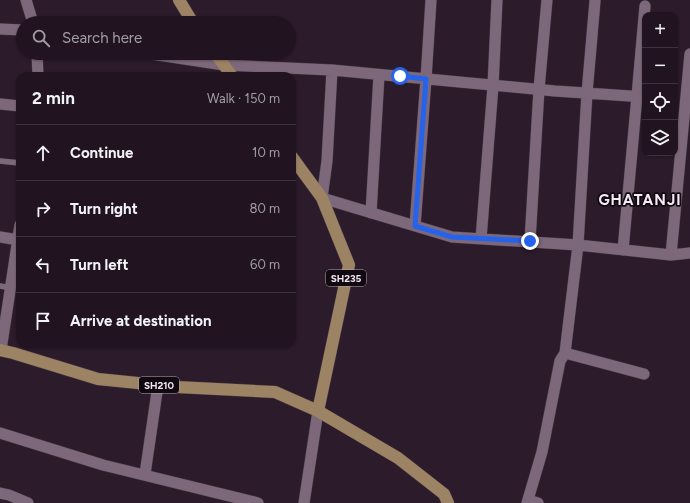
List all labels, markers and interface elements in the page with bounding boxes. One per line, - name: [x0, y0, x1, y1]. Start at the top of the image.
- map controls: [642, 12, 678, 156]
- button: +: [642, 12, 678, 48]
- search box: [16, 16, 296, 60]
- icon: search: [30, 27, 52, 49]
- text: Search here: [62, 29, 142, 47]
- button: −: [642, 48, 678, 84]
- route start: [391, 67, 409, 85]
- button: locate: [642, 84, 678, 120]
- text: 2 min: [32, 88, 75, 108]
- text: Walk · 150 m: [207, 91, 280, 106]
- button: layers: [642, 120, 678, 156]
- icon: ahead: [32, 142, 54, 164]
- text: Continue: [70, 144, 133, 162]
- text: 10 m: [252, 145, 280, 160]
- district label: GHATANJI: [598, 191, 682, 209]
- icon: right: [32, 198, 54, 220]
- text: Turn right: [70, 200, 138, 218]
- text: 80 m: [249, 201, 280, 216]
- route end: [521, 232, 539, 250]
- icon: left: [32, 254, 54, 276]
- text: Turn left: [70, 256, 128, 274]
- text: 60 m: [250, 257, 280, 272]
- road number: SH235: [326, 270, 366, 286]
- icon: arrive: [32, 310, 54, 332]
- text: Arrive at destination: [70, 312, 211, 330]
- road number: SH210: [139, 377, 179, 393]

